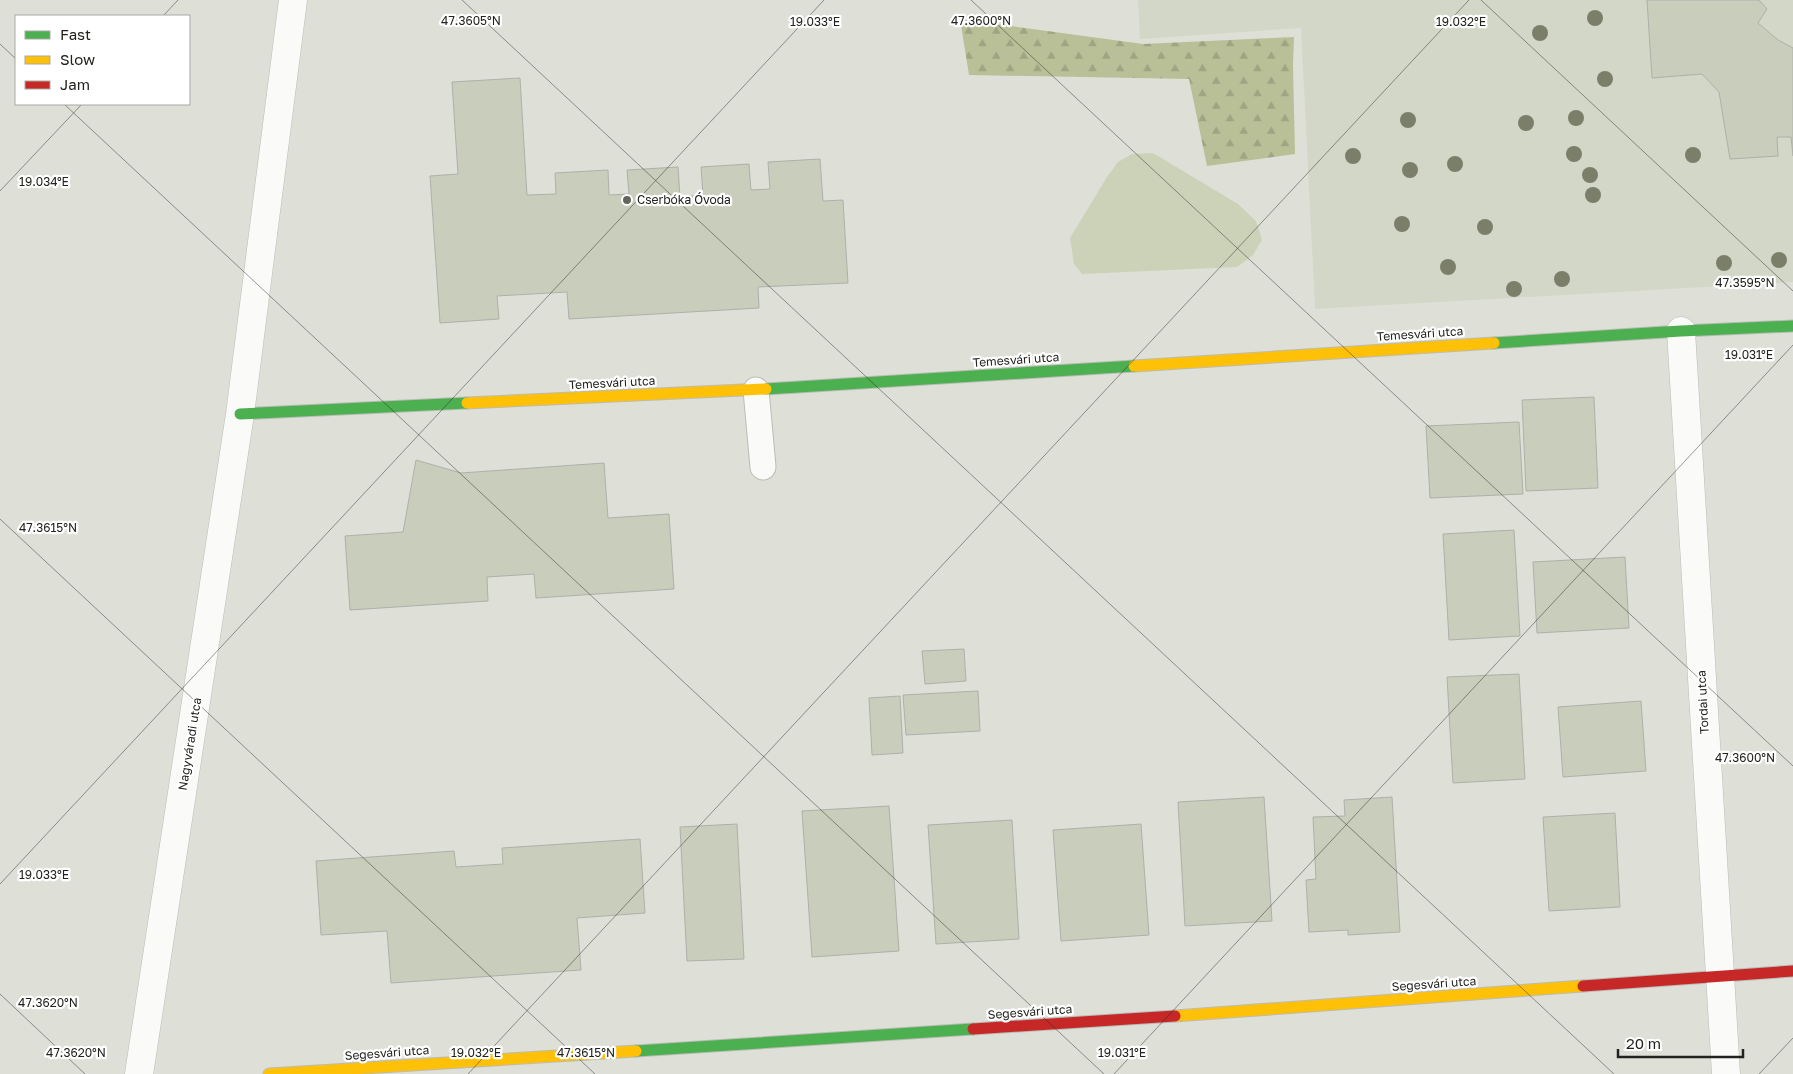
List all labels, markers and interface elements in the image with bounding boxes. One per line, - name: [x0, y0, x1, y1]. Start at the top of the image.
- text: 47.3605°N: [441, 13, 501, 28]
- text: 47.3600°N: [951, 13, 1011, 28]
- text: 19.033°E: [790, 14, 840, 29]
- text: 19.032°E: [1436, 14, 1486, 29]
- legend: [15, 15, 190, 105]
- text: Fast: [60, 25, 91, 43]
- text: Slow: [60, 50, 95, 68]
- text: Jam: [60, 75, 90, 93]
- text: 19.034°E: [19, 174, 69, 189]
- place label: Cserbóka Óvoda: [637, 192, 731, 207]
- marker: Cserbóka Óvoda: [621, 194, 633, 206]
- text: 47.3595°N: [1715, 275, 1775, 290]
- street label: Temesvári utca: [1376, 323, 1464, 344]
- text: 19.031°E: [1725, 347, 1773, 362]
- street label: Temesvári utca: [972, 349, 1060, 370]
- street label: Temesvári utca: [568, 373, 656, 392]
- text: 47.3615°N: [19, 520, 77, 535]
- street label: Tordai utca: [1693, 670, 1712, 734]
- street label: Nagyváradi utca: [175, 696, 204, 791]
- text: 47.3600°N: [1715, 750, 1775, 765]
- text: 19.033°E: [19, 867, 69, 882]
- street label: Segesvári utca: [1391, 973, 1477, 994]
- text: 47.3620°N: [18, 995, 78, 1010]
- street label: Segesvári utca: [987, 1001, 1073, 1022]
- scale bar: [1618, 1026, 1743, 1058]
- text: 20 m: [1626, 1034, 1661, 1052]
- street label: Segesvári utca: [344, 1042, 430, 1063]
- text: 47.3620°N: [46, 1045, 106, 1060]
- text: 19.032°E: [451, 1045, 501, 1060]
- text: 47.3615°N: [557, 1045, 615, 1060]
- text: 19.031°E: [1098, 1045, 1146, 1060]

